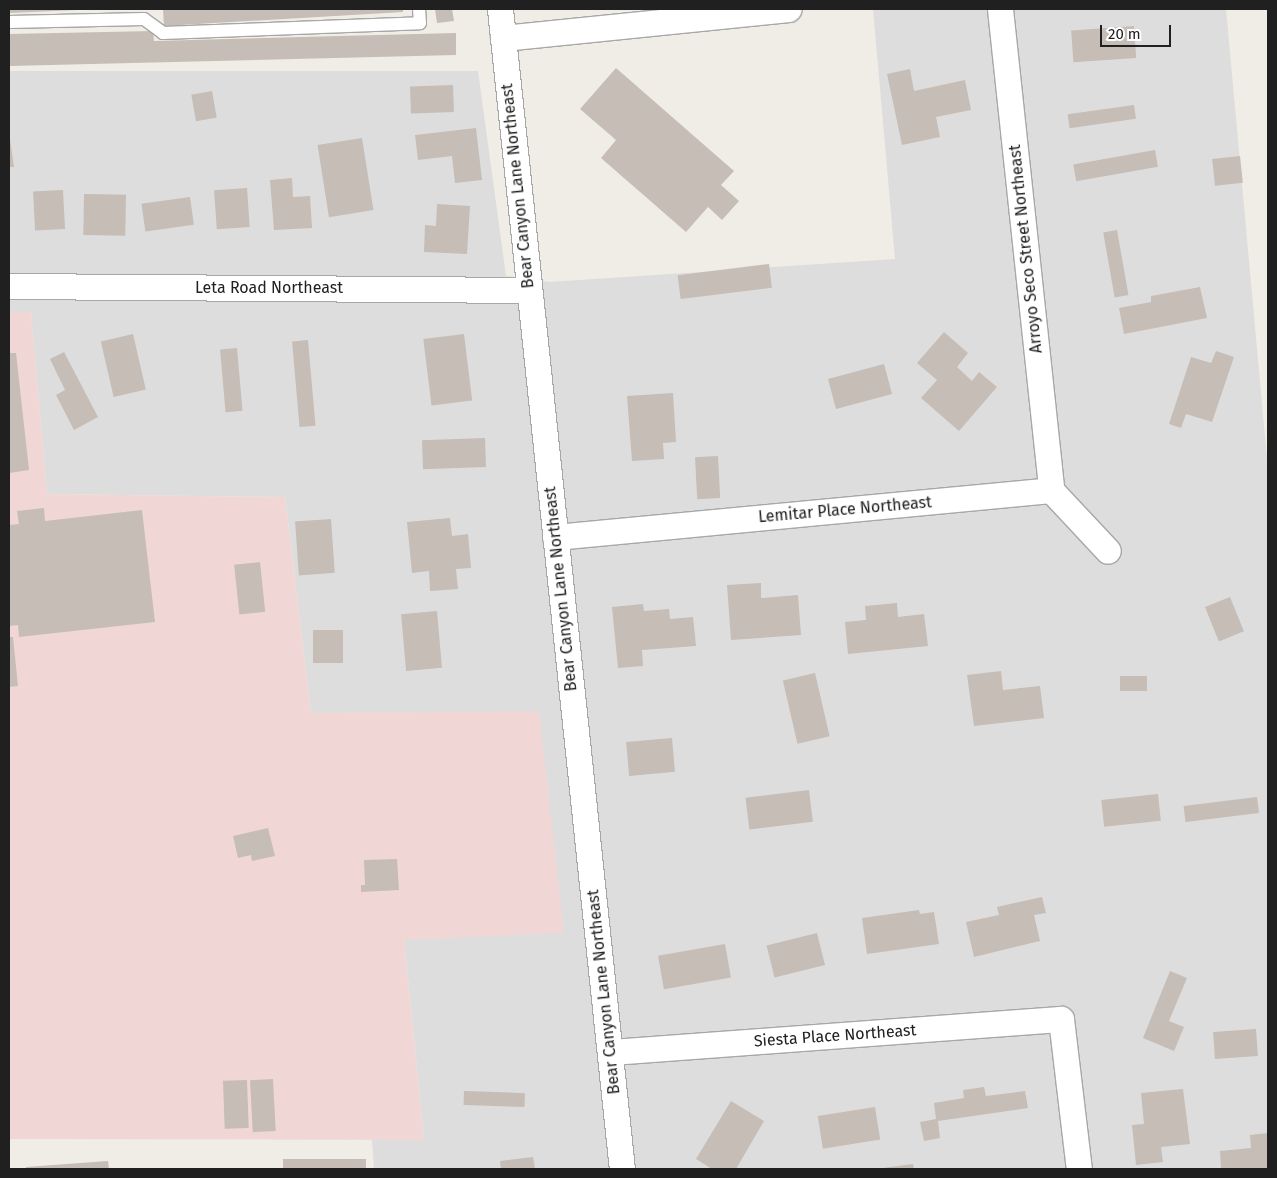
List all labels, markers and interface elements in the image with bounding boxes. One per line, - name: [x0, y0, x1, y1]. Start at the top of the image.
- scale bar: [1102, 15, 1173, 47]
- text: 20 m: [1108, 25, 1141, 43]
- street label: Bear Canyon Lane Northeast: [498, 83, 538, 289]
- street label: Arroyo Seco Street Northeast: [1005, 144, 1047, 354]
- street label: Leta Road Northeast: [195, 278, 343, 298]
- street label: Bear Canyon Lane Northeast: [541, 486, 581, 692]
- street label: Lemitar Place Northeast: [758, 493, 932, 527]
- street label: Bear Canyon Lane Northeast: [584, 889, 624, 1095]
- street label: Siesta Place Northeast: [753, 1021, 917, 1051]

